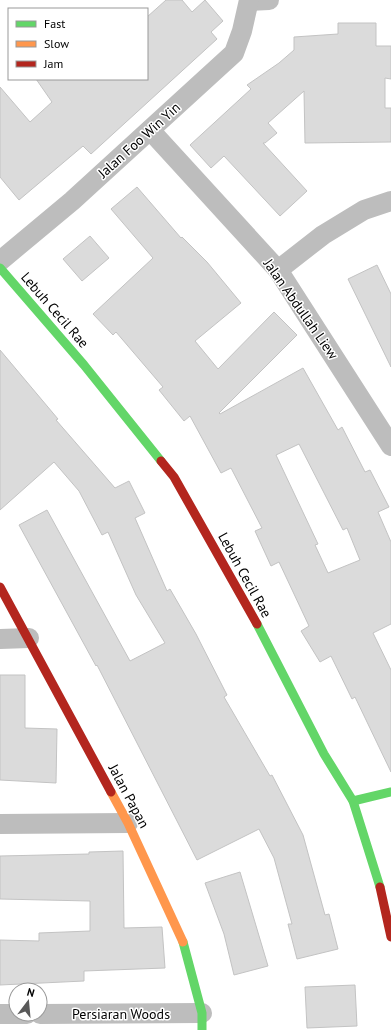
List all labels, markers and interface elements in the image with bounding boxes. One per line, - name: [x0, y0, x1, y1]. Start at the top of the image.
- legend: [8, 8, 148, 80]
- text: Fast: [44, 16, 65, 31]
- text: Slow: [44, 36, 69, 51]
- text: Jam: [43, 56, 63, 71]
- street label: Jalan Foo Win Yin: [93, 98, 184, 182]
- street label: Jalan Abdullah Liew: [259, 254, 343, 363]
- street label: Lebuh Cecil Rae: [17, 268, 93, 352]
- street label: Lebuh Cecil Rae: [214, 529, 276, 621]
- street label: Jalan Papan: [104, 760, 153, 831]
- north arrow: [8, 982, 48, 1022]
- text: N: [25, 985, 36, 1000]
- street label: Persiaran Woods: [72, 1005, 170, 1023]

